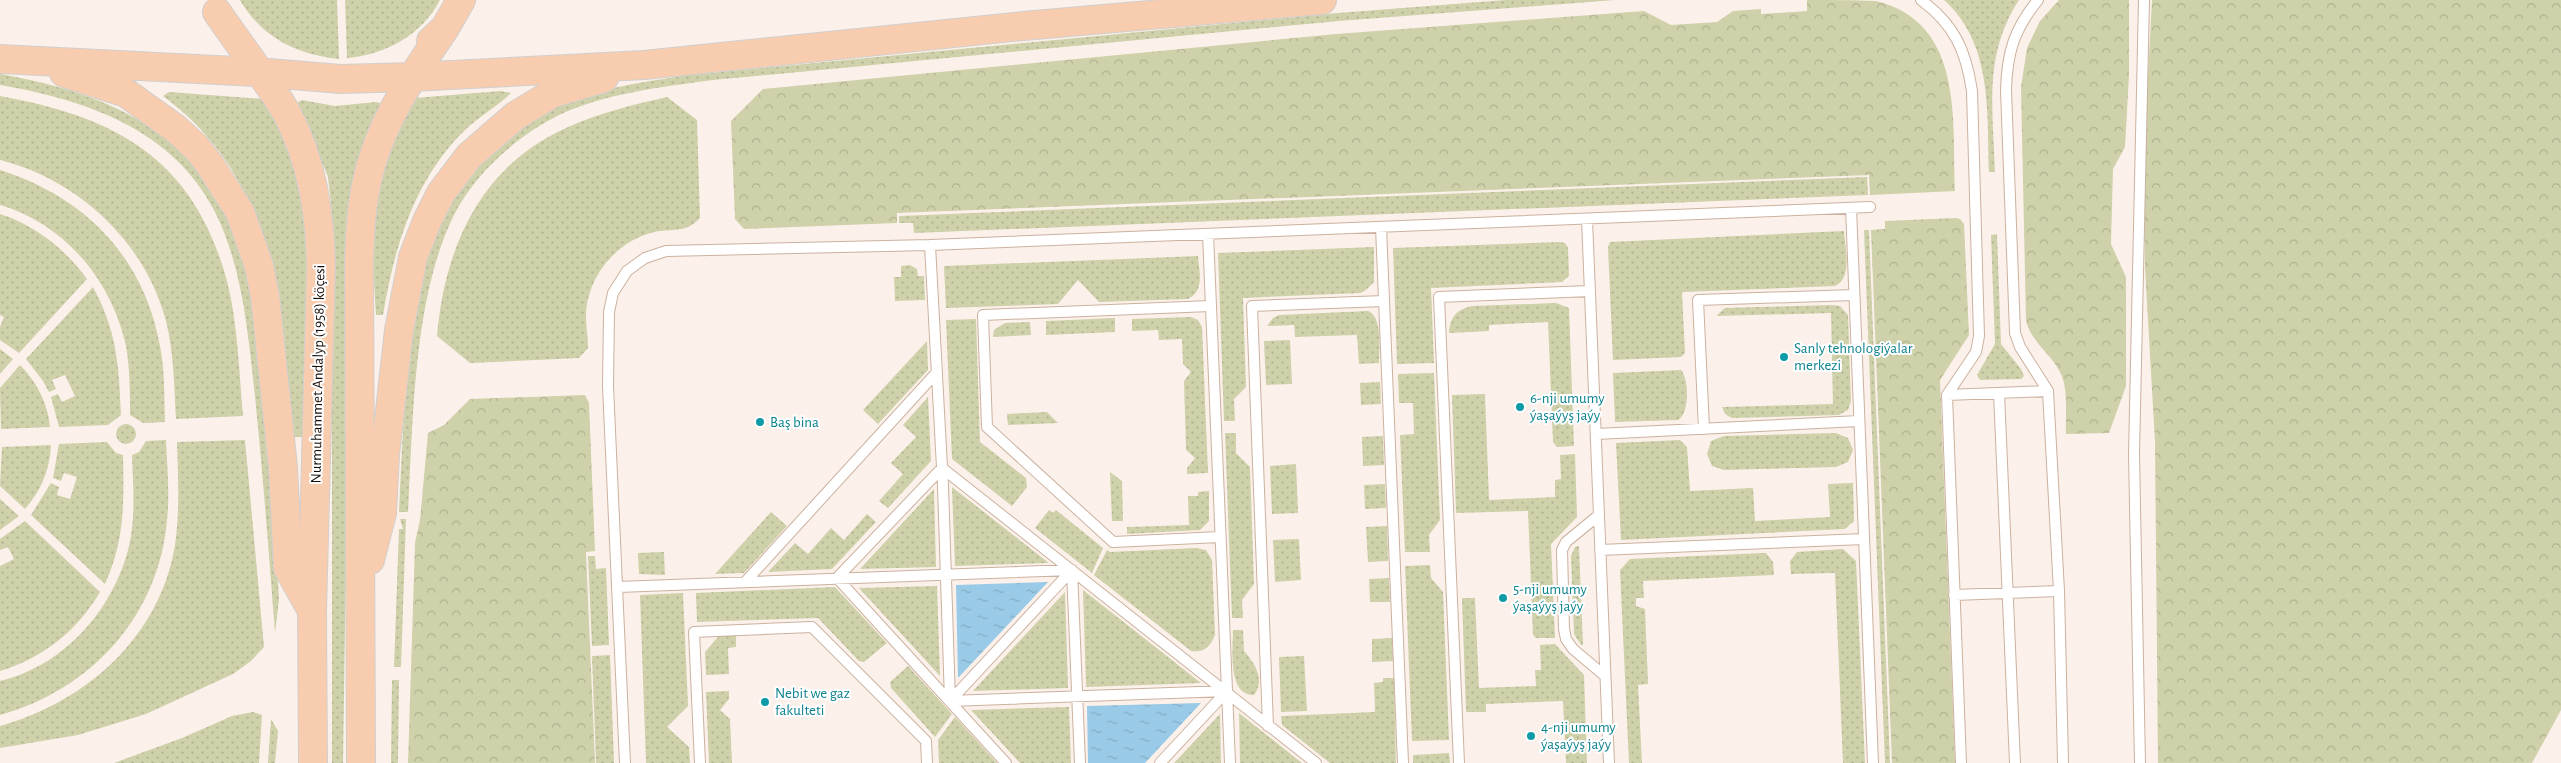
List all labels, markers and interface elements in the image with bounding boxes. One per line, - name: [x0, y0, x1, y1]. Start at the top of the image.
- street label: Nurmuhammet Andalyp (1958) köçesi: [309, 265, 327, 483]
- place label: Sanly tehnologiýalar merkezi: [1794, 341, 1913, 373]
- marker: Sanly tehnologiýalar merkezi: [1778, 351, 1790, 363]
- place label: 6-nji umumy ýaşaýyş jaýy: [1529, 391, 1605, 423]
- marker: 6-nji umumy ýaşaýyş jaýy: [1514, 401, 1526, 413]
- place label: Baş bina: [770, 415, 819, 430]
- marker: Baş bina: [754, 416, 766, 428]
- place label: 5-nji umumy ýaşaýyş jaýy: [1512, 582, 1587, 614]
- marker: 5-nji umumy ýaşaýyş jaýy: [1497, 592, 1509, 604]
- place label: Nebit we gaz fakulteti: [775, 686, 850, 718]
- marker: Nebit we gaz fakulteti: [759, 696, 771, 708]
- place label: 4-nji umumy ýaşaýyş jaýy: [1540, 720, 1616, 752]
- marker: 4-nji umumy ýaşaýyş jaýy: [1525, 730, 1537, 742]

